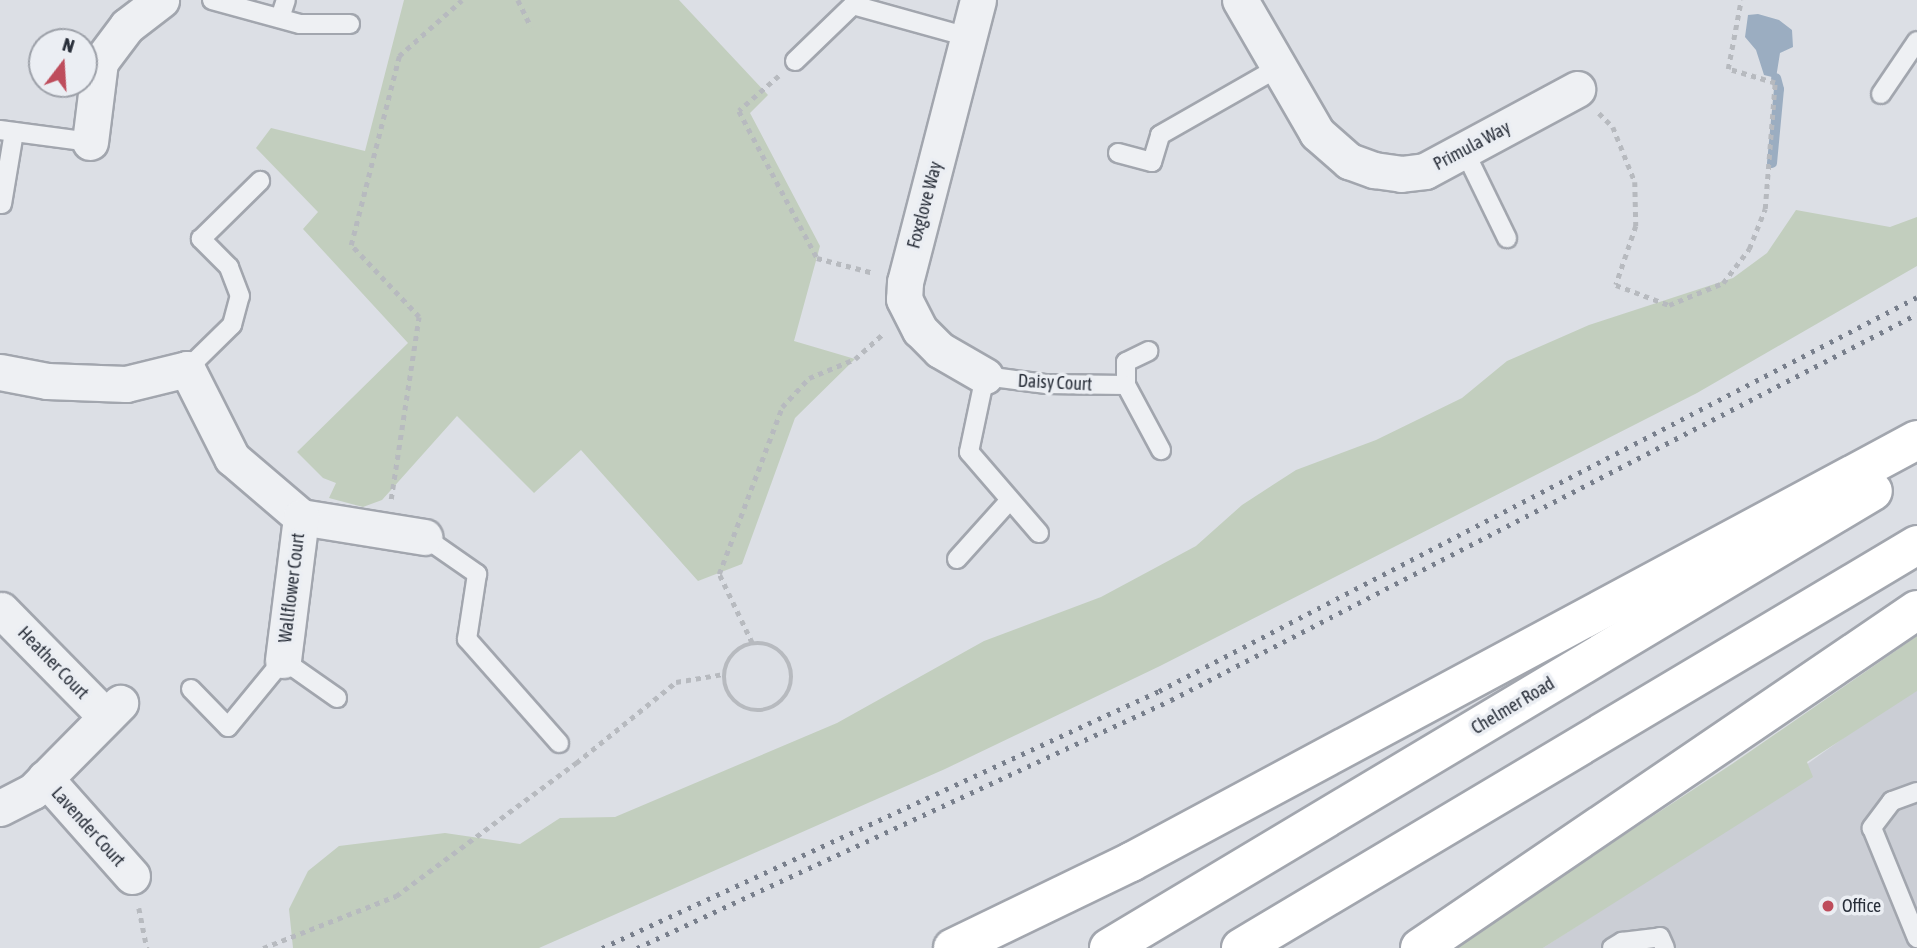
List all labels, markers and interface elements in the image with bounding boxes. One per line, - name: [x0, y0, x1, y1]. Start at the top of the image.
- north arrow: [28, 28, 98, 98]
- text: N: [60, 33, 77, 57]
- street label: Primula Way: [1430, 117, 1514, 175]
- street label: Foxglove Way: [903, 159, 947, 251]
- street label: Daisy Court: [1017, 370, 1093, 396]
- street label: Wallflower Court: [275, 532, 309, 644]
- street label: Heather Court: [13, 622, 93, 704]
- street label: Chelmer Road: [1468, 673, 1558, 739]
- street label: Lavender Court: [47, 783, 129, 871]
- place label: Office: [1842, 895, 1881, 917]
- marker: Office: [1820, 898, 1836, 914]

